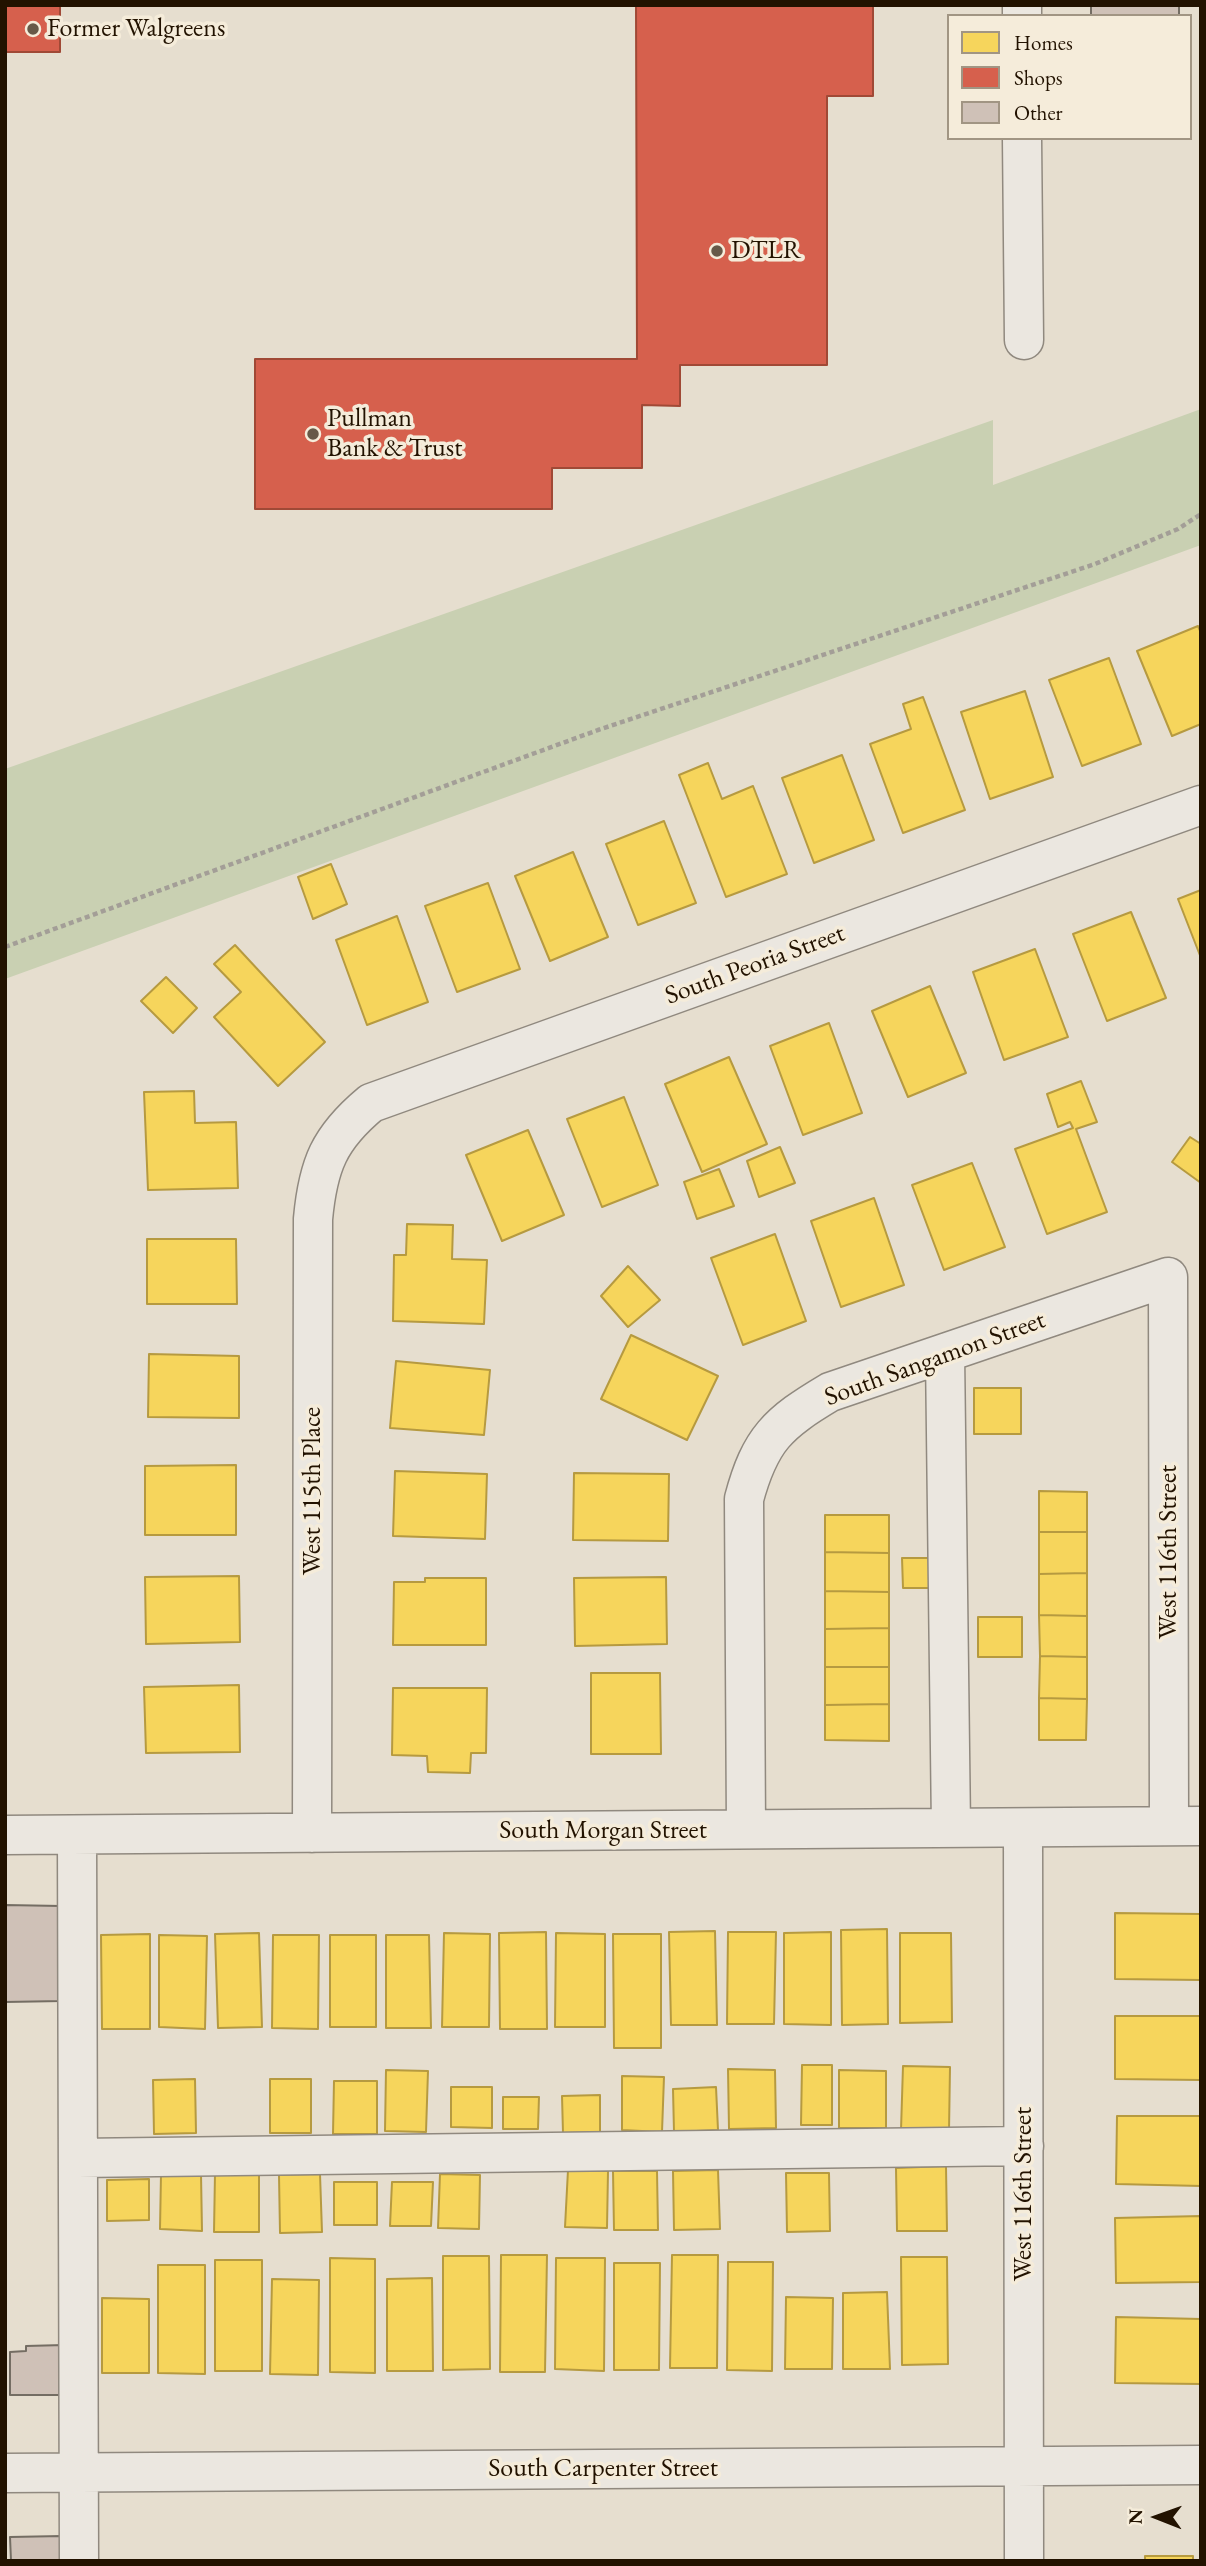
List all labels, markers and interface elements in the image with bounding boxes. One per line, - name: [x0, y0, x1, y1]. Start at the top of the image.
- place label: Former Walgreens: [47, 13, 225, 45]
- legend: [947, 14, 1192, 140]
- marker: Former Walgreens: [25, 21, 41, 37]
- text: Homes: [1014, 29, 1073, 56]
- text: Shops: [1014, 64, 1063, 91]
- text: Other: [1014, 99, 1063, 126]
- place label: DTLR: [731, 235, 801, 267]
- marker: DTLR: [709, 243, 725, 259]
- place label: Pullman Bank & Trust: [327, 403, 462, 464]
- marker: Pullman Bank & Trust: [305, 426, 321, 442]
- street label: South Peoria Street: [661, 918, 849, 1012]
- street label: South Sangamon Street: [820, 1305, 1050, 1413]
- street label: West 115th Place: [297, 1407, 329, 1575]
- street label: West 116th Street: [1153, 1465, 1185, 1639]
- street label: South Morgan Street: [499, 1815, 707, 1847]
- street label: West 116th Street: [1008, 2107, 1040, 2281]
- street label: South Carpenter Street: [488, 2453, 718, 2485]
- north arrow: [1122, 2482, 1192, 2552]
- text: N: [1123, 2509, 1148, 2525]

